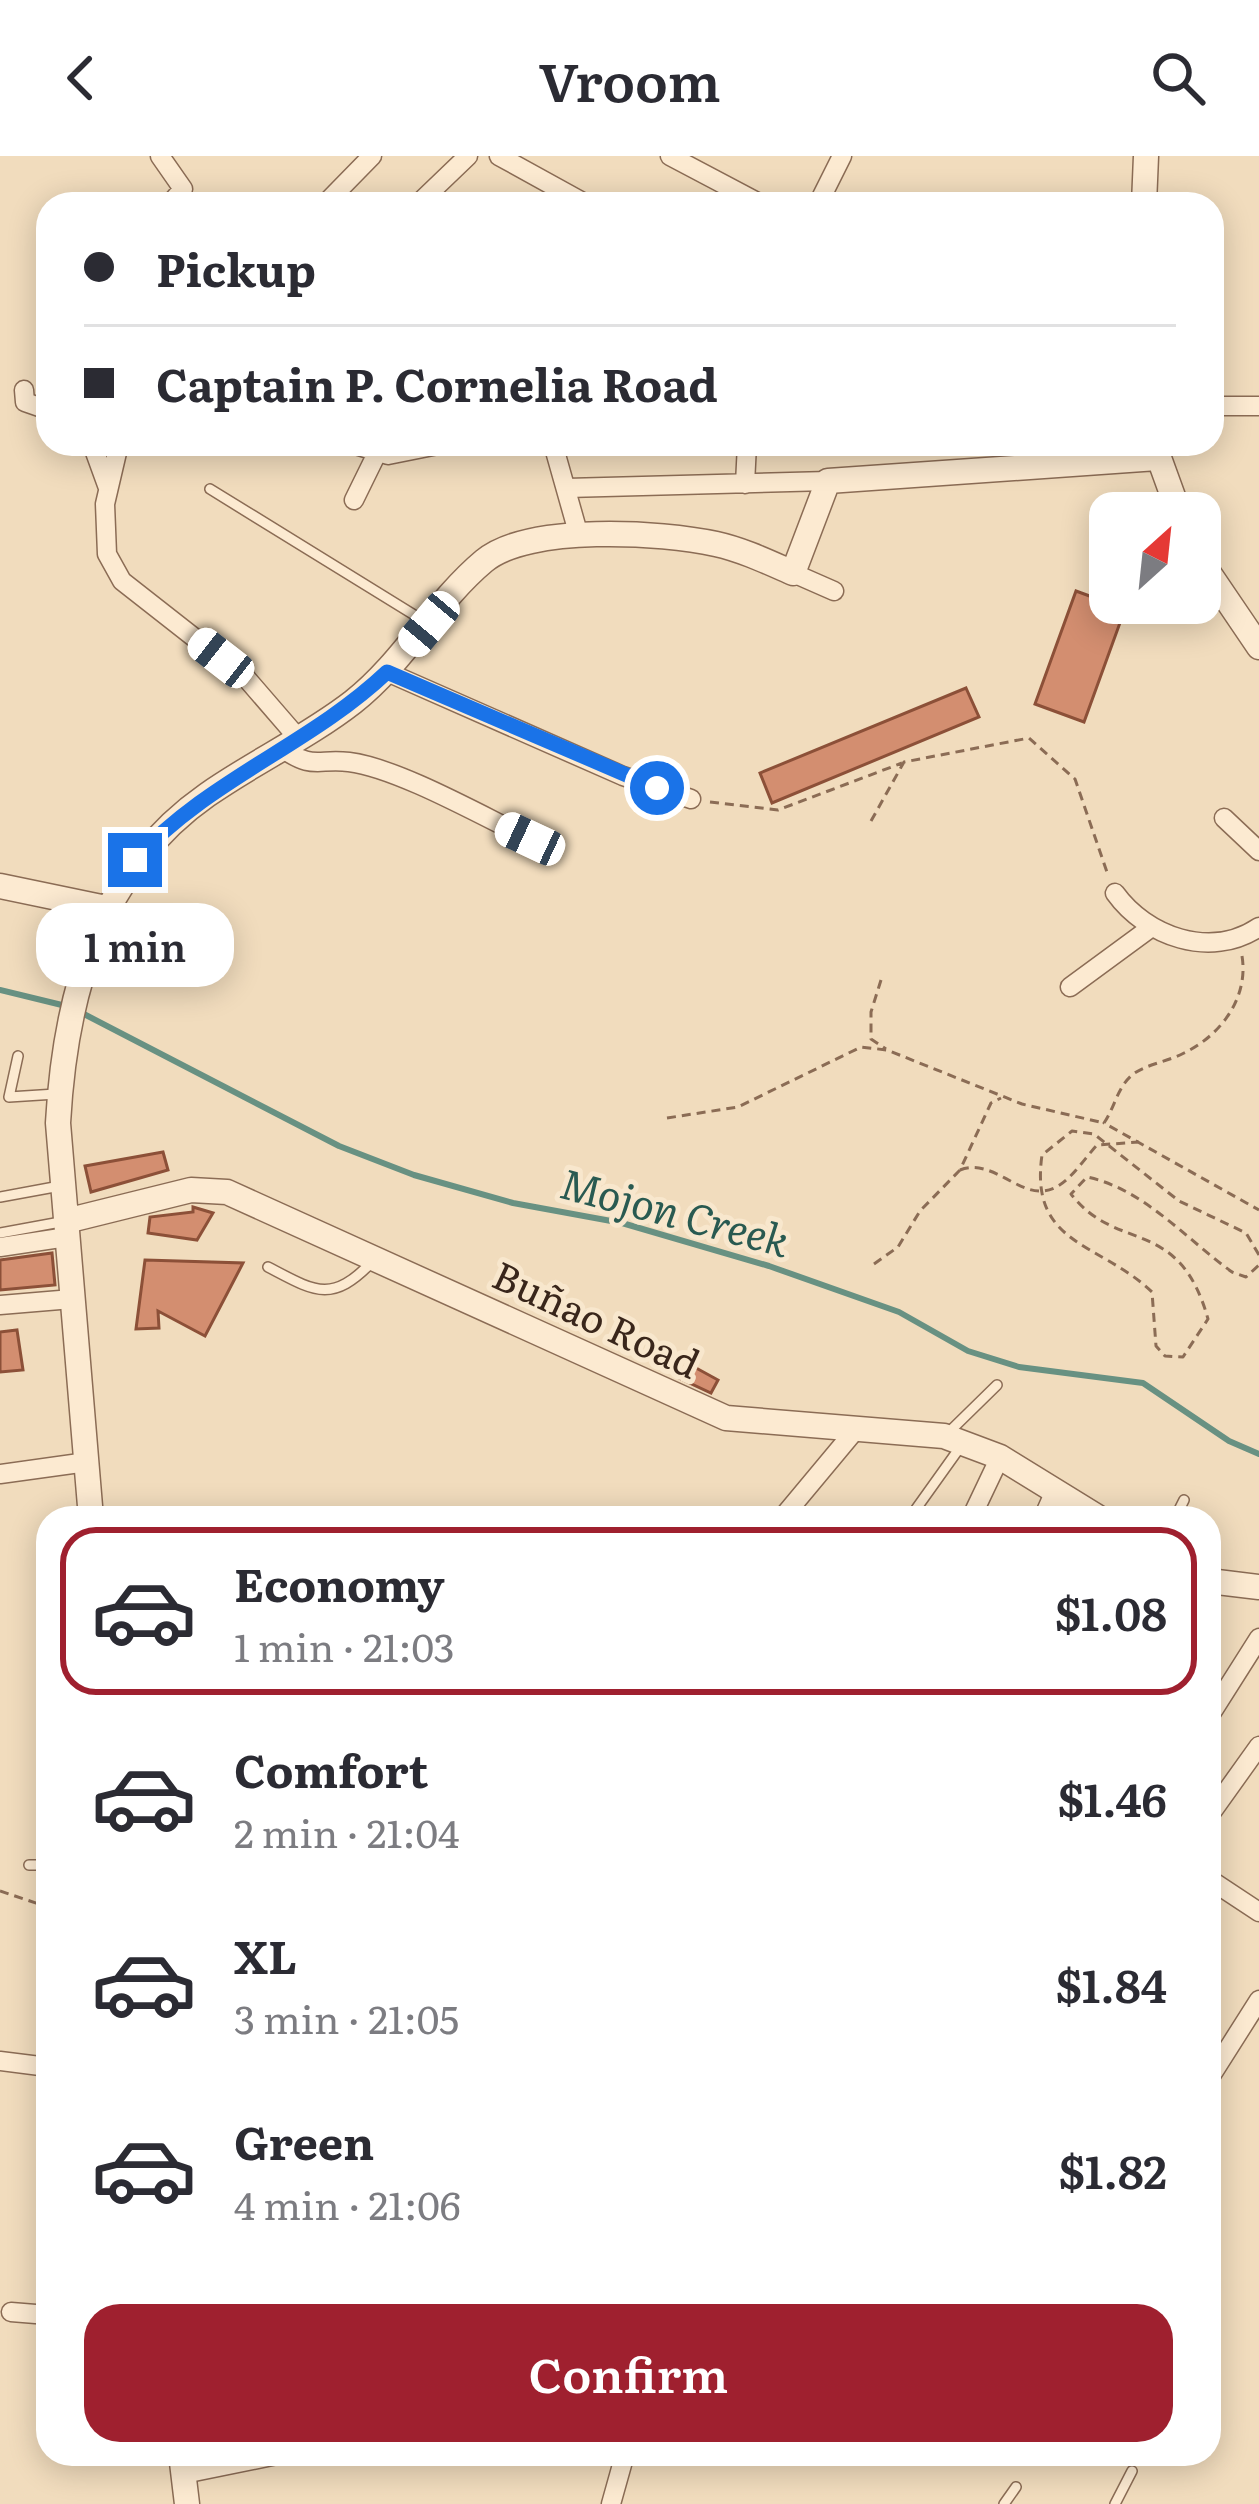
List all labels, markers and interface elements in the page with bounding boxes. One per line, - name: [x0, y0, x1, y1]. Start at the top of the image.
- text: Vroom: [538, 38, 721, 119]
- icon: back: [48, 45, 114, 111]
- icon: search: [1145, 45, 1211, 111]
- text: Pickup: [156, 234, 316, 301]
- text: Captain P. Cornelia Road: [156, 349, 718, 416]
- north arrow: [1089, 492, 1221, 624]
- map controls: [1089, 492, 1221, 624]
- car: [392, 585, 466, 663]
- car: [182, 622, 260, 694]
- route start: [630, 761, 684, 815]
- car: [490, 807, 570, 871]
- route end: [108, 833, 162, 887]
- callout: 1 min: [36, 902, 234, 986]
- text: 1 min: [84, 916, 186, 974]
- water label: Mojon Creek: [554, 1150, 797, 1270]
- street label: Buñao Road: [484, 1244, 710, 1391]
- text: Economy: [234, 1549, 445, 1616]
- icon: car: [90, 1557, 198, 1665]
- text: $1.08: [1055, 1578, 1167, 1645]
- text: 1 min · 21:03: [234, 1616, 455, 1674]
- text: Comfort: [234, 1735, 428, 1802]
- icon: car: [90, 1743, 198, 1851]
- text: $1.46: [1057, 1764, 1167, 1831]
- text: 2 min · 21:04: [234, 1802, 459, 1860]
- text: XL: [234, 1921, 297, 1988]
- icon: car: [90, 1929, 198, 2037]
- text: $1.84: [1055, 1950, 1167, 2017]
- text: 3 min · 21:05: [234, 1988, 459, 2046]
- text: Green: [234, 2107, 374, 2174]
- icon: car: [90, 2115, 198, 2223]
- text: $1.82: [1059, 2136, 1167, 2203]
- text: 4 min · 21:06: [234, 2174, 461, 2232]
- button: Confirm: [84, 2304, 1173, 2442]

